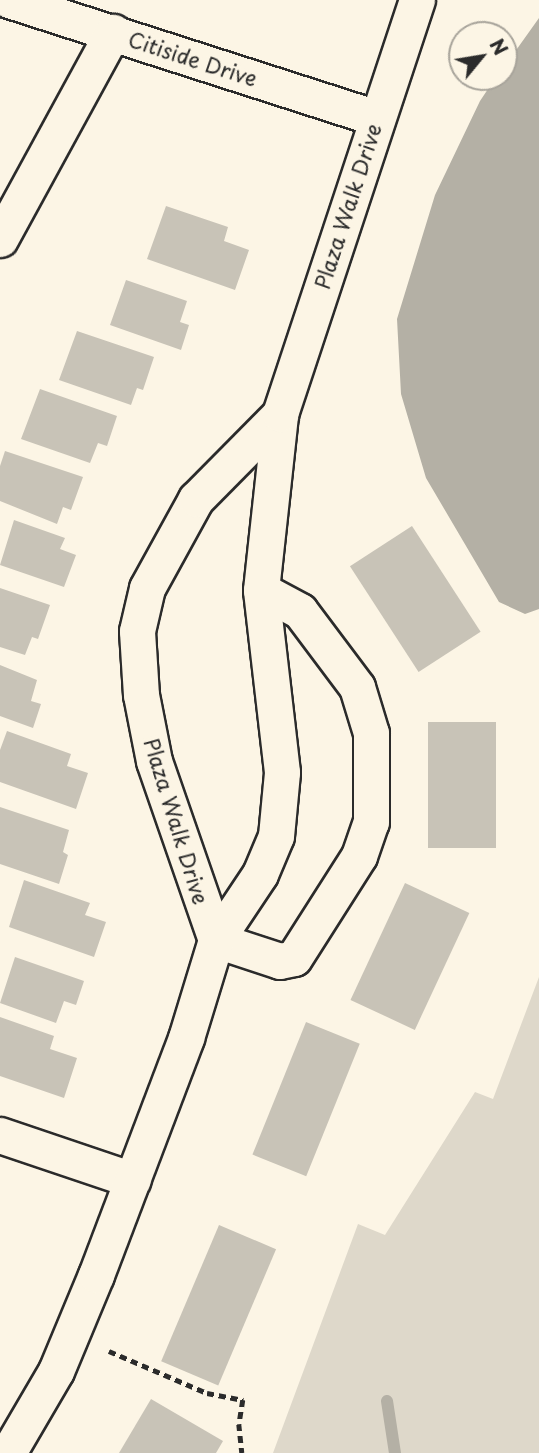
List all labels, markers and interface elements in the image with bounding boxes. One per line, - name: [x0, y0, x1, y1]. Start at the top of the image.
- north arrow: [448, 21, 518, 91]
- street label: Citiside Drive: [125, 25, 261, 91]
- text: N: [484, 33, 515, 60]
- street label: Plaza Walk Drive: [308, 119, 386, 293]
- street label: Plaza Walk Drive: [139, 734, 215, 908]

